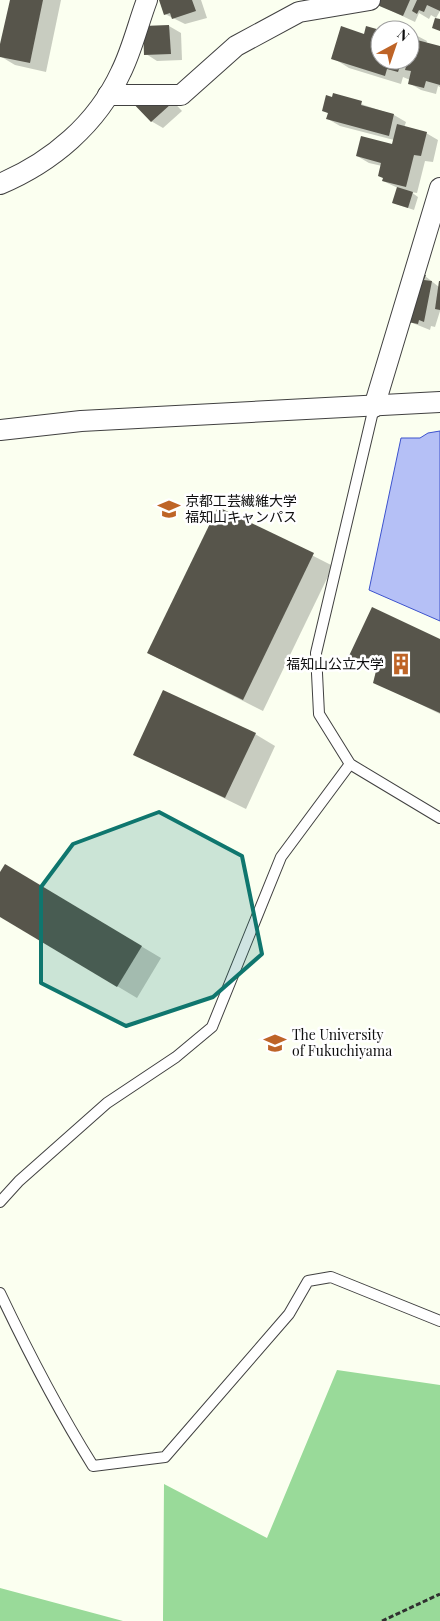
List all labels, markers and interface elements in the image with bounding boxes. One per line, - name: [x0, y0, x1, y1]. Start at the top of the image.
- north arrow: [370, 20, 420, 70]
- text: N: [394, 24, 414, 45]
- place label: 京都工芸繊維大学 福知山キャンパス: [185, 491, 297, 526]
- school or university icon: 京都工芸繊維大学 福知山キャンパス: [156, 496, 182, 522]
- building icon: 福知山公立大学: [388, 651, 414, 677]
- place label: 福知山公立大学: [286, 654, 384, 673]
- place label: The University of Fukuchiyama: [292, 1025, 392, 1060]
- school or university icon: The University of Fukuchiyama: [262, 1030, 288, 1056]

